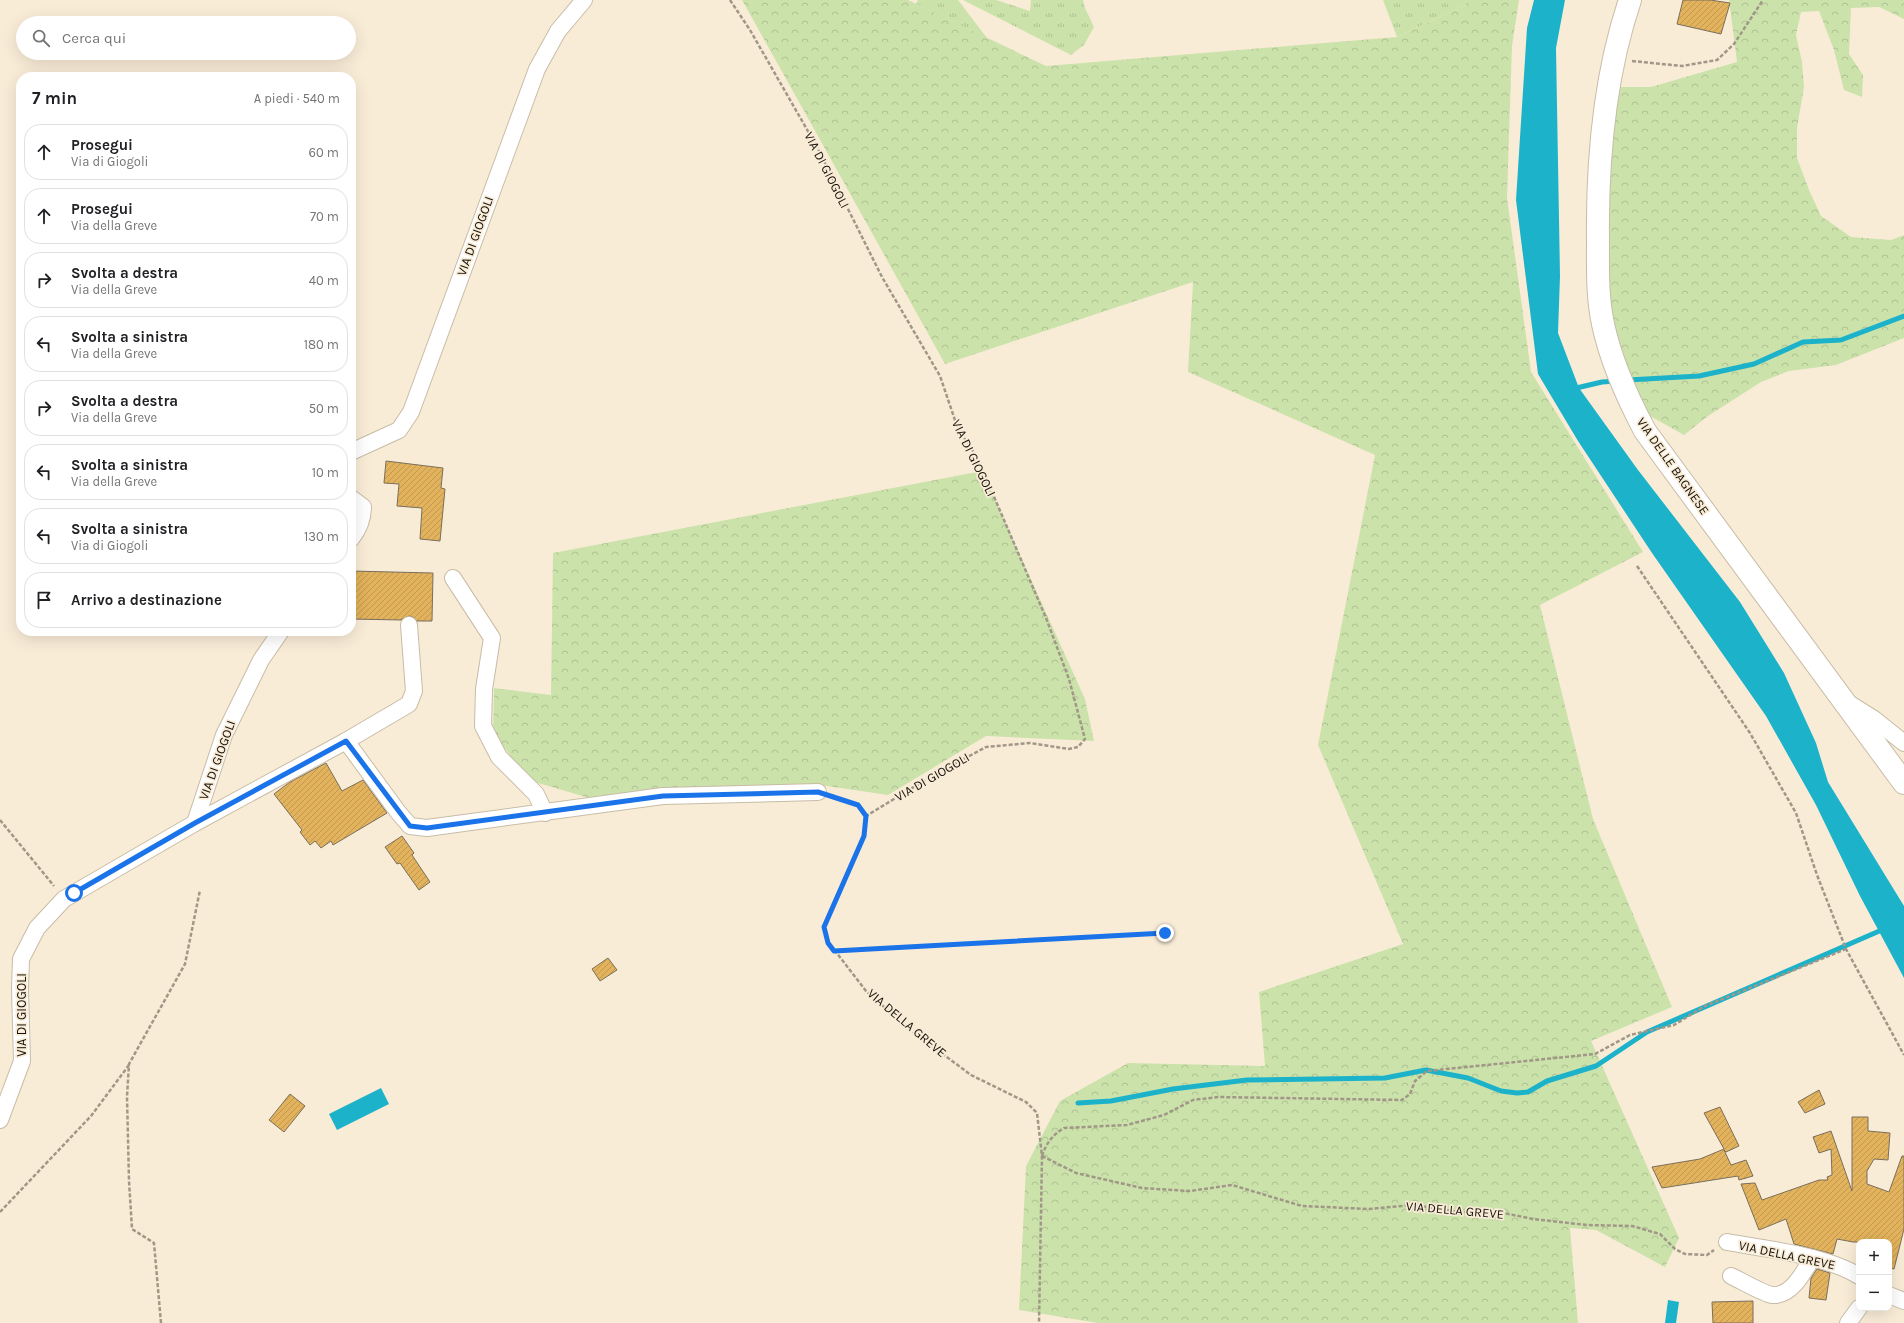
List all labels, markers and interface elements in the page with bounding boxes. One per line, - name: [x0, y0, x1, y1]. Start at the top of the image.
- search box: [16, 16, 356, 60]
- icon: search: [30, 27, 52, 49]
- text: Cerca qui: [62, 29, 126, 47]
- text: 7 min: [32, 88, 77, 108]
- text: A piedi · 540 m: [254, 91, 340, 106]
- street label: VIA DI GIOGOLI: [801, 129, 853, 211]
- text: Prosegui: [71, 136, 133, 154]
- icon: ahead: [33, 141, 55, 163]
- text: 60 m: [309, 145, 339, 160]
- text: Via di Giogoli: [71, 154, 148, 169]
- street label: VIA DI GIOGOLI: [454, 194, 496, 278]
- text: Prosegui: [71, 200, 133, 218]
- icon: ahead: [33, 205, 55, 227]
- text: 70 m: [310, 209, 339, 224]
- text: Via della Greve: [71, 218, 157, 233]
- text: Svolta a destra: [71, 264, 178, 282]
- icon: right: [33, 269, 55, 291]
- text: 40 m: [309, 273, 339, 288]
- text: Via della Greve: [71, 282, 157, 297]
- text: Svolta a sinistra: [71, 328, 188, 346]
- icon: left: [33, 333, 55, 355]
- text: 180 m: [304, 337, 339, 352]
- text: Via della Greve: [71, 346, 157, 361]
- text: Svolta a destra: [71, 392, 178, 410]
- icon: right: [33, 397, 55, 419]
- text: 50 m: [309, 401, 339, 416]
- text: Via della Greve: [71, 410, 157, 425]
- street label: VIA DELLE BAGNESE: [1634, 415, 1712, 517]
- street label: VIA DI GIOGOLI: [949, 417, 999, 499]
- text: Svolta a sinistra: [71, 456, 188, 474]
- icon: left: [33, 461, 55, 483]
- text: 10 m: [312, 465, 339, 480]
- text: Via della Greve: [71, 474, 157, 489]
- text: Svolta a sinistra: [71, 520, 188, 538]
- icon: left: [33, 525, 55, 547]
- text: 130 m: [304, 529, 339, 544]
- text: Via di Giogoli: [71, 538, 148, 553]
- icon: arrive: [33, 589, 55, 611]
- text: Arrivo a destinazione: [71, 591, 222, 609]
- street label: VIA DI GIOGOLI: [196, 718, 238, 802]
- street label: VIA DI GIOGOLI: [892, 750, 972, 804]
- route start: [65, 884, 83, 902]
- route end: [1156, 924, 1174, 942]
- street label: VIA DI GIOGOLI: [14, 973, 29, 1057]
- street label: VIA DELLA GREVE: [864, 986, 950, 1060]
- street label: VIA DELLA GREVE: [1405, 1198, 1505, 1222]
- street label: VIA DELLA GREVE: [1737, 1237, 1837, 1273]
- map controls: [1856, 1239, 1892, 1311]
- button: +: [1856, 1239, 1892, 1275]
- button: −: [1856, 1275, 1892, 1311]

